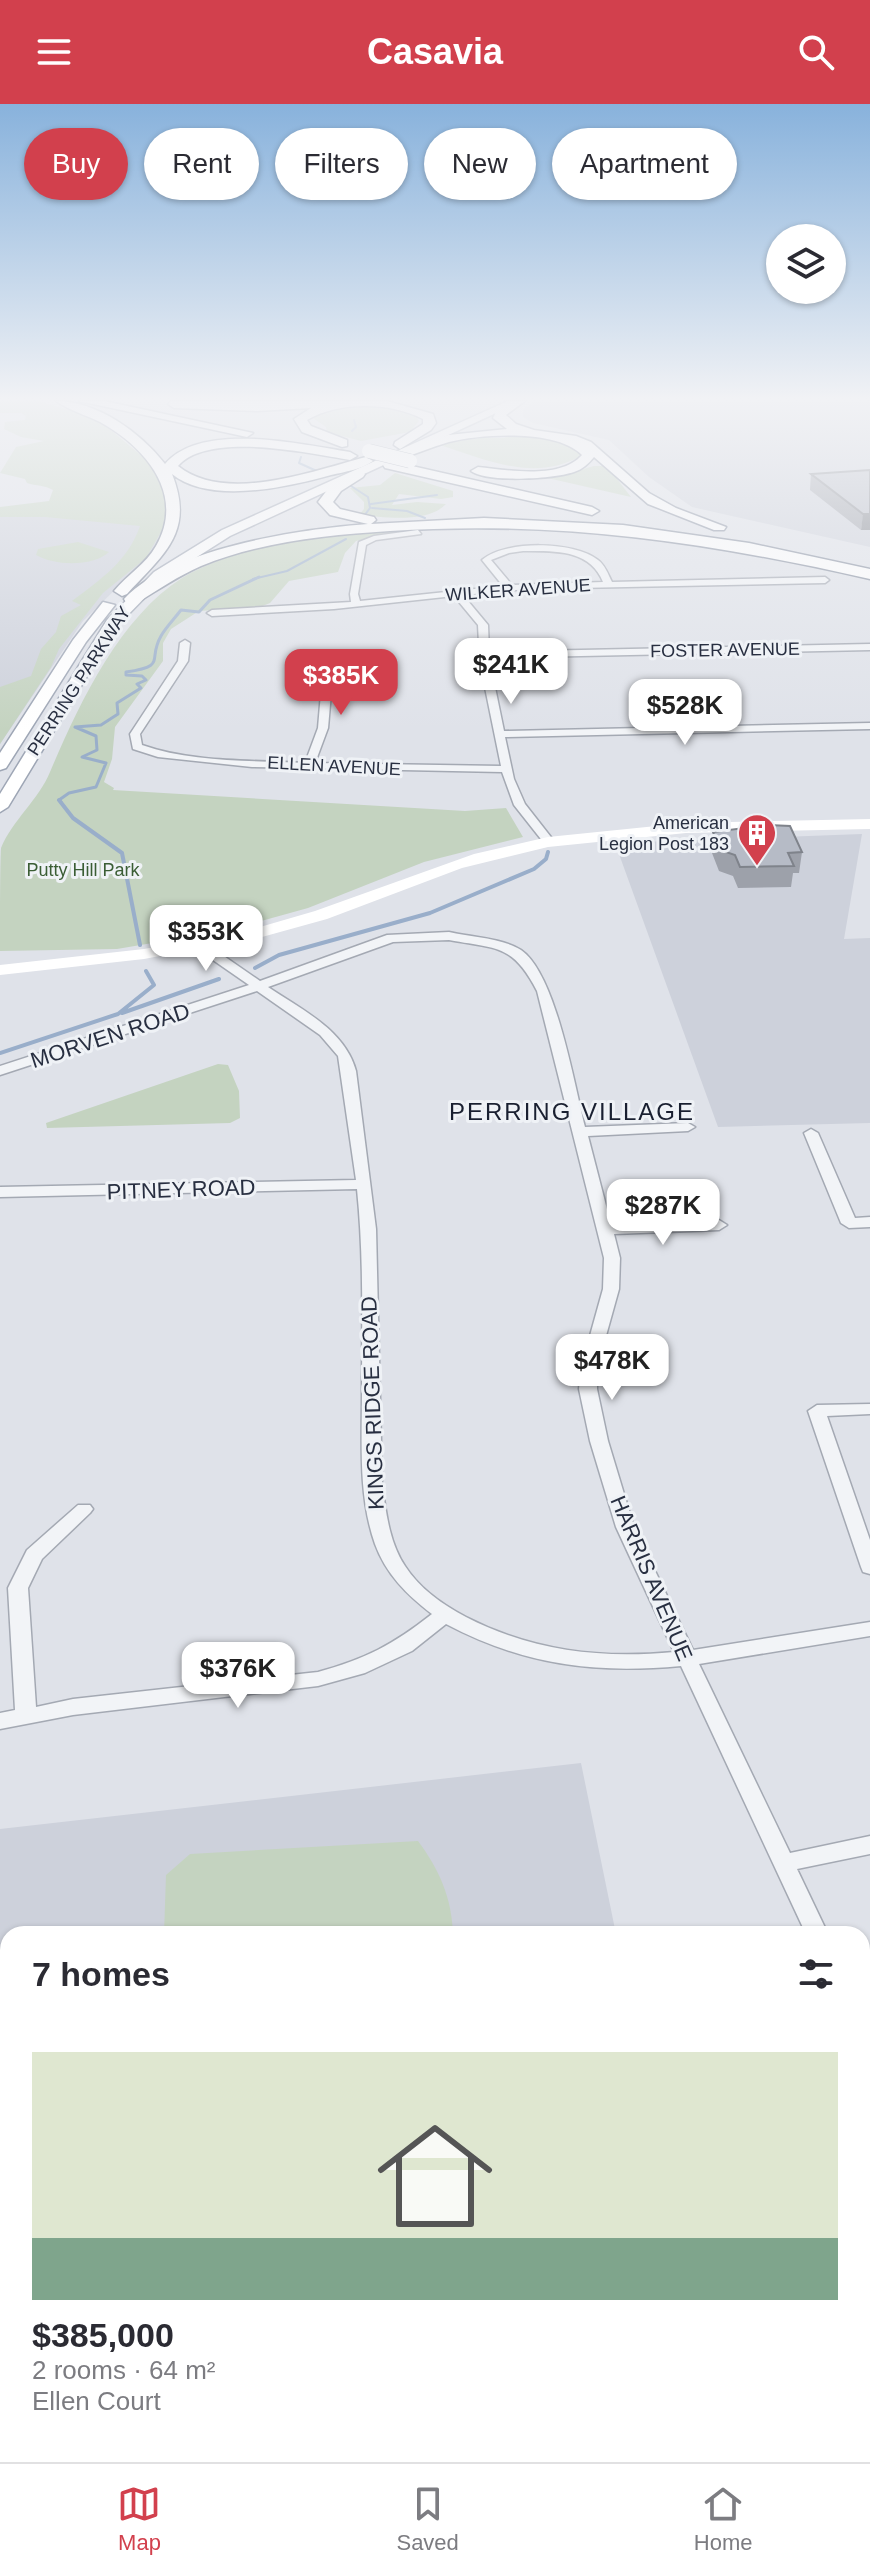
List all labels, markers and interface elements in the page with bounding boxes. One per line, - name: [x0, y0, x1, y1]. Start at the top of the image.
- icon: menu: [32, 30, 76, 74]
- icon: search: [794, 30, 838, 74]
- text: Casavia: [367, 31, 503, 72]
- chip: Buy: [24, 128, 128, 200]
- chip: Rent: [144, 128, 259, 200]
- chip: Filters: [275, 128, 408, 200]
- chip: New: [424, 128, 536, 200]
- chip: Apartment: [552, 128, 737, 200]
- map controls: [766, 224, 846, 304]
- button: layers: [766, 224, 846, 304]
- street label: WILKER AVENUE: [445, 575, 591, 605]
- street label: PERRING PARKWAY: [23, 603, 135, 759]
- pin: $241K: [455, 638, 567, 706]
- street label: FOSTER AVENUE: [650, 639, 800, 661]
- pin: $385K: [285, 649, 397, 717]
- text: $241K: [473, 649, 549, 679]
- text: $385K: [303, 660, 379, 690]
- pin: $528K: [629, 679, 741, 747]
- text: $528K: [647, 690, 723, 720]
- street label: ELLEN AVENUE: [267, 753, 401, 779]
- building icon: American Legion Post 183: [736, 812, 778, 867]
- place label: American Legion Post 183: [599, 813, 729, 854]
- park label: Putty Hill Park: [26, 860, 141, 880]
- pin: $353K: [150, 905, 262, 973]
- text: $353K: [168, 916, 244, 946]
- street label: MORVEN ROAD: [27, 998, 193, 1073]
- district label: PERRING VILLAGE: [449, 1098, 695, 1125]
- street label: PITNEY ROAD: [106, 1174, 256, 1205]
- pin: $287K: [607, 1179, 719, 1247]
- text: $287K: [625, 1190, 701, 1220]
- street label: KINGS RIDGE ROAD: [356, 1296, 389, 1510]
- pin: $478K: [556, 1334, 668, 1402]
- text: $478K: [574, 1345, 650, 1375]
- street label: HARRIS AVENUE: [605, 1492, 698, 1664]
- pin: $376K: [182, 1642, 294, 1710]
- text: $376K: [200, 1653, 276, 1683]
- icon: filters: [794, 1952, 838, 1996]
- text: 7 homes: [32, 1955, 170, 1993]
- icon: home: [363, 2104, 507, 2248]
- text: $385,000: [32, 2316, 174, 2354]
- text: 2 rooms · 64 m²: [32, 2355, 216, 2385]
- text: Ellen Court: [32, 2386, 161, 2416]
- tab: Map: [117, 2482, 161, 2556]
- tab: Saved: [396, 2482, 459, 2556]
- tab: Home: [694, 2482, 753, 2556]

